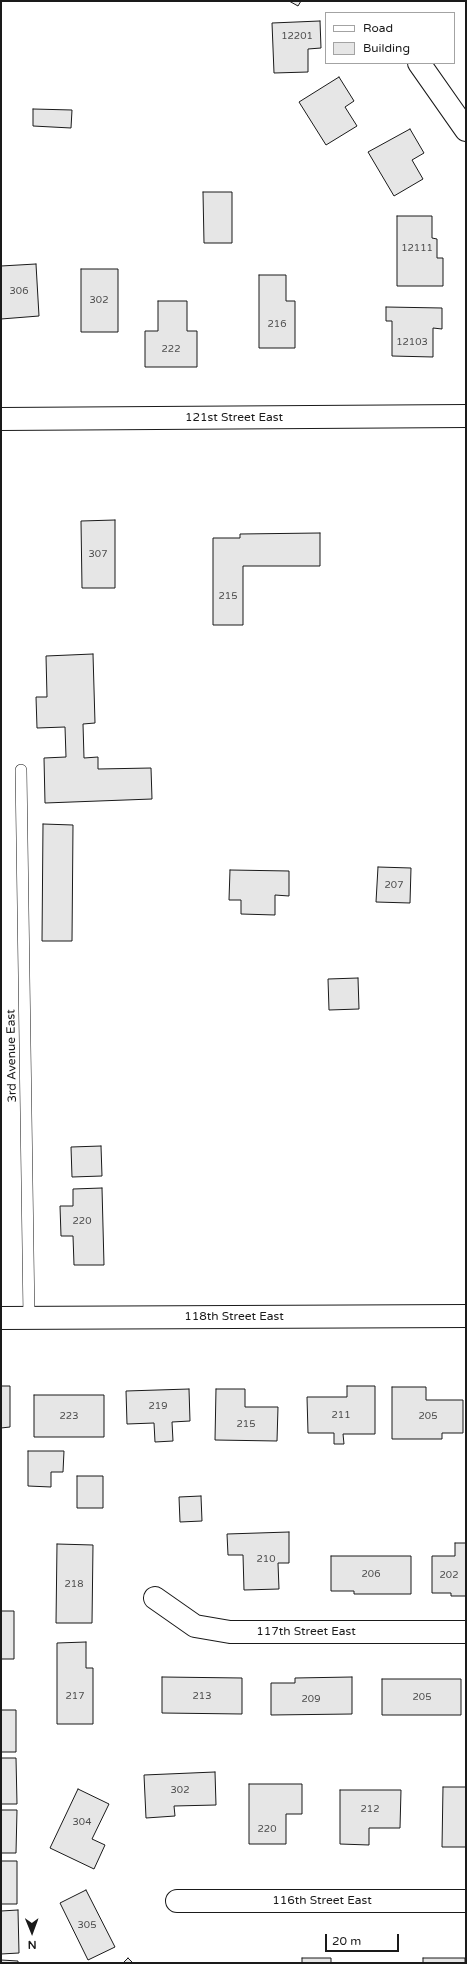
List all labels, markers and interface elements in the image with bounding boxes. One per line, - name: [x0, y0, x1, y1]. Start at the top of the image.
- legend: [325, 12, 455, 64]
- text: Road: [363, 21, 393, 35]
- house number: 12201: [281, 30, 313, 42]
- text: Building: [363, 41, 410, 55]
- house number: 12111: [401, 242, 433, 254]
- house number: 306: [10, 285, 28, 297]
- house number: 302: [90, 294, 108, 306]
- house number: 216: [268, 318, 286, 330]
- house number: 12103: [396, 336, 428, 348]
- house number: 222: [162, 343, 180, 355]
- street label: 121st Street East: [185, 411, 283, 425]
- house number: 307: [89, 548, 107, 560]
- house number: 215: [219, 590, 237, 602]
- house number: 207: [385, 879, 403, 891]
- street label: 3rd Avenue East: [4, 1009, 20, 1103]
- house number: 220: [73, 1215, 91, 1227]
- street label: 118th Street East: [184, 1310, 284, 1324]
- house number: 219: [149, 1400, 167, 1412]
- house number: 211: [332, 1409, 350, 1421]
- house number: 223: [60, 1410, 78, 1422]
- house number: 205: [419, 1410, 437, 1422]
- house number: 215: [237, 1418, 255, 1430]
- house number: 210: [257, 1553, 275, 1565]
- house number: 206: [362, 1568, 380, 1580]
- house number: 202: [440, 1569, 458, 1581]
- house number: 218: [65, 1578, 83, 1590]
- street label: 117th Street East: [256, 1625, 356, 1639]
- house number: 217: [66, 1690, 84, 1702]
- house number: 213: [193, 1690, 211, 1702]
- house number: 205: [413, 1691, 431, 1703]
- house number: 209: [302, 1693, 320, 1705]
- house number: 302: [171, 1784, 189, 1796]
- house number: 212: [361, 1803, 379, 1815]
- house number: 304: [73, 1816, 91, 1828]
- house number: 220: [258, 1823, 276, 1835]
- street label: 116th Street East: [272, 1894, 372, 1908]
- north arrow: [12, 1912, 52, 1952]
- house number: 305: [78, 1919, 96, 1931]
- scale bar: [327, 1926, 401, 1952]
- text: 20 m: [332, 1934, 361, 1948]
- text: N: [28, 1938, 37, 1951]

